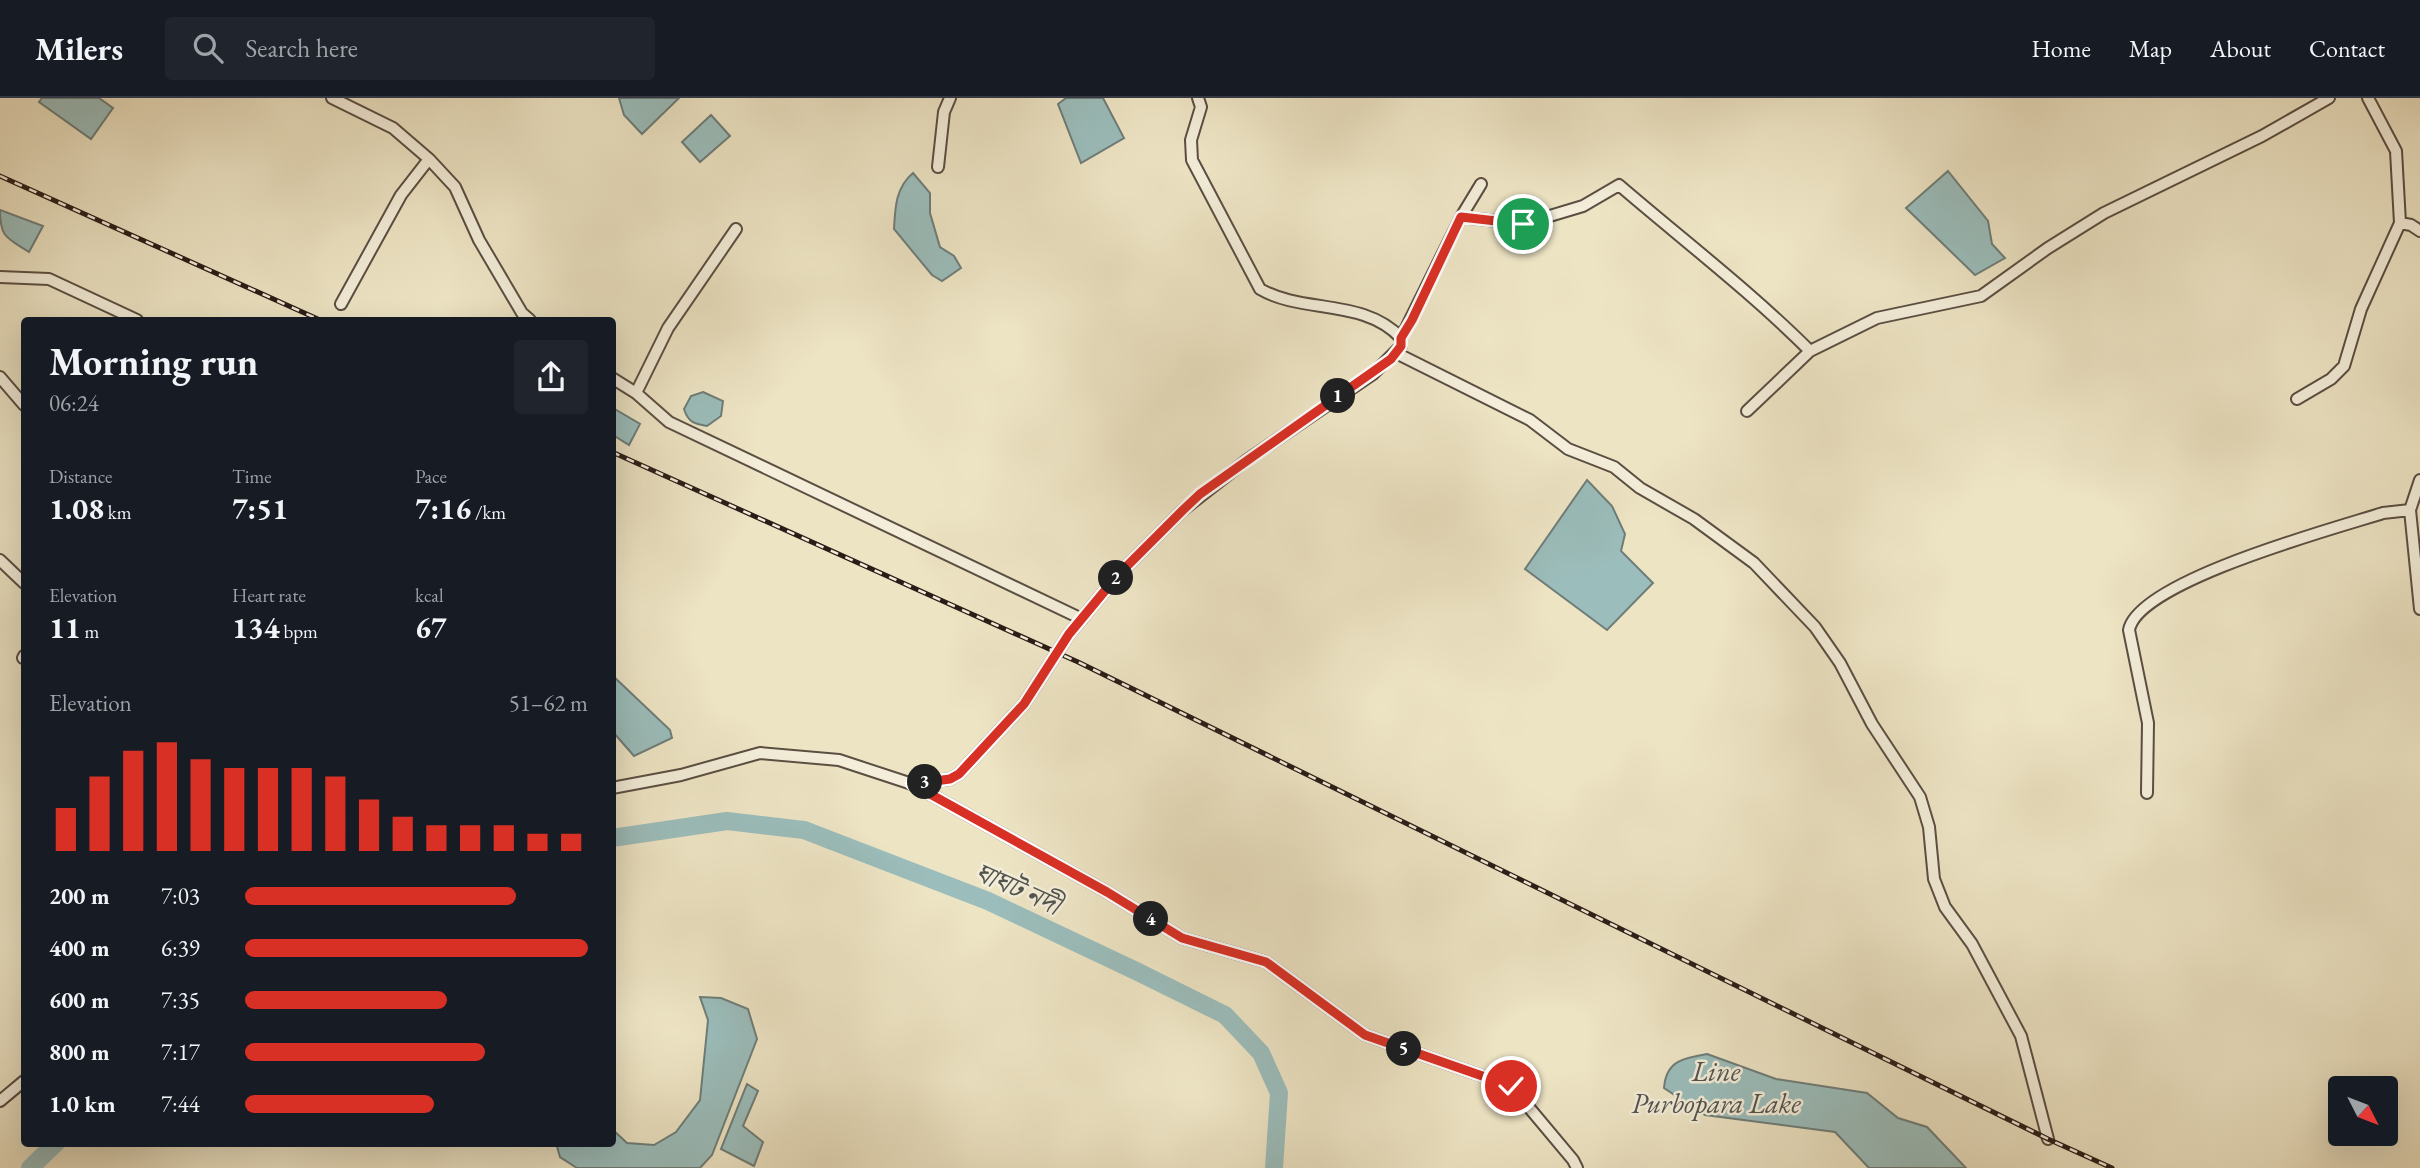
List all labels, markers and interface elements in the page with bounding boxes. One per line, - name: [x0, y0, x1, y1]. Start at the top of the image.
- search box: [165, 17, 655, 80]
- text: Milers: [35, 27, 123, 70]
- icon: search: [189, 29, 227, 67]
- text: Search here: [245, 31, 358, 65]
- text: Home: [2031, 33, 2091, 64]
- text: Map: [2129, 33, 2172, 64]
- text: About: [2210, 33, 2271, 64]
- text: Contact: [2309, 33, 2385, 64]
- pin: [1493, 194, 1553, 254]
- icon: arrive: [1504, 205, 1542, 243]
- text: Morning run: [49, 337, 258, 386]
- button: share: [514, 340, 588, 414]
- pin: 1: [1320, 378, 1356, 414]
- text: 1: [1332, 383, 1343, 408]
- text: 06:24: [49, 388, 99, 418]
- text: Distance: [49, 464, 112, 489]
- text: Time: [232, 464, 272, 489]
- text: Pace: [415, 464, 447, 489]
- text: 1.08: [49, 489, 104, 528]
- text: 7:51: [232, 489, 288, 528]
- text: 7:16: [415, 489, 471, 528]
- text: km: [104, 500, 132, 525]
- text: /km: [471, 500, 506, 525]
- pin: 2: [1098, 560, 1134, 596]
- text: 2: [1110, 565, 1121, 590]
- text: Elevation: [49, 583, 117, 608]
- text: Heart rate: [232, 583, 306, 608]
- text: kcal: [415, 583, 444, 608]
- text: 11: [49, 608, 81, 647]
- text: 134: [232, 608, 280, 647]
- text: 67: [415, 608, 447, 647]
- text: m: [81, 619, 99, 644]
- text: bpm: [280, 619, 318, 644]
- text: Elevation: [49, 688, 132, 718]
- text: 51–62 m: [509, 688, 588, 718]
- pin: 3: [908, 764, 942, 800]
- text: 3: [919, 769, 930, 794]
- water label: ঘাঘট নদী: [970, 853, 1069, 924]
- text: 200 m: [49, 881, 110, 911]
- text: 7:03: [161, 881, 200, 911]
- pin: 4: [1134, 902, 1168, 936]
- text: 4: [1145, 906, 1156, 931]
- text: 400 m: [49, 933, 110, 963]
- text: 6:39: [161, 933, 200, 963]
- text: 600 m: [49, 985, 110, 1015]
- text: 7:35: [161, 985, 200, 1015]
- pin: 5: [1386, 1032, 1422, 1066]
- text: 5: [1398, 1036, 1409, 1061]
- text: 800 m: [49, 1037, 110, 1067]
- text: 7:17: [161, 1037, 200, 1067]
- water label: Line Purbopara Lake: [1631, 1053, 1801, 1121]
- pin: [1481, 1056, 1541, 1116]
- icon: check: [1492, 1067, 1530, 1105]
- north arrow: [2328, 1076, 2398, 1146]
- map controls: [2328, 1076, 2398, 1146]
- text: 1.0 km: [49, 1089, 116, 1119]
- text: 7:44: [161, 1089, 200, 1119]

